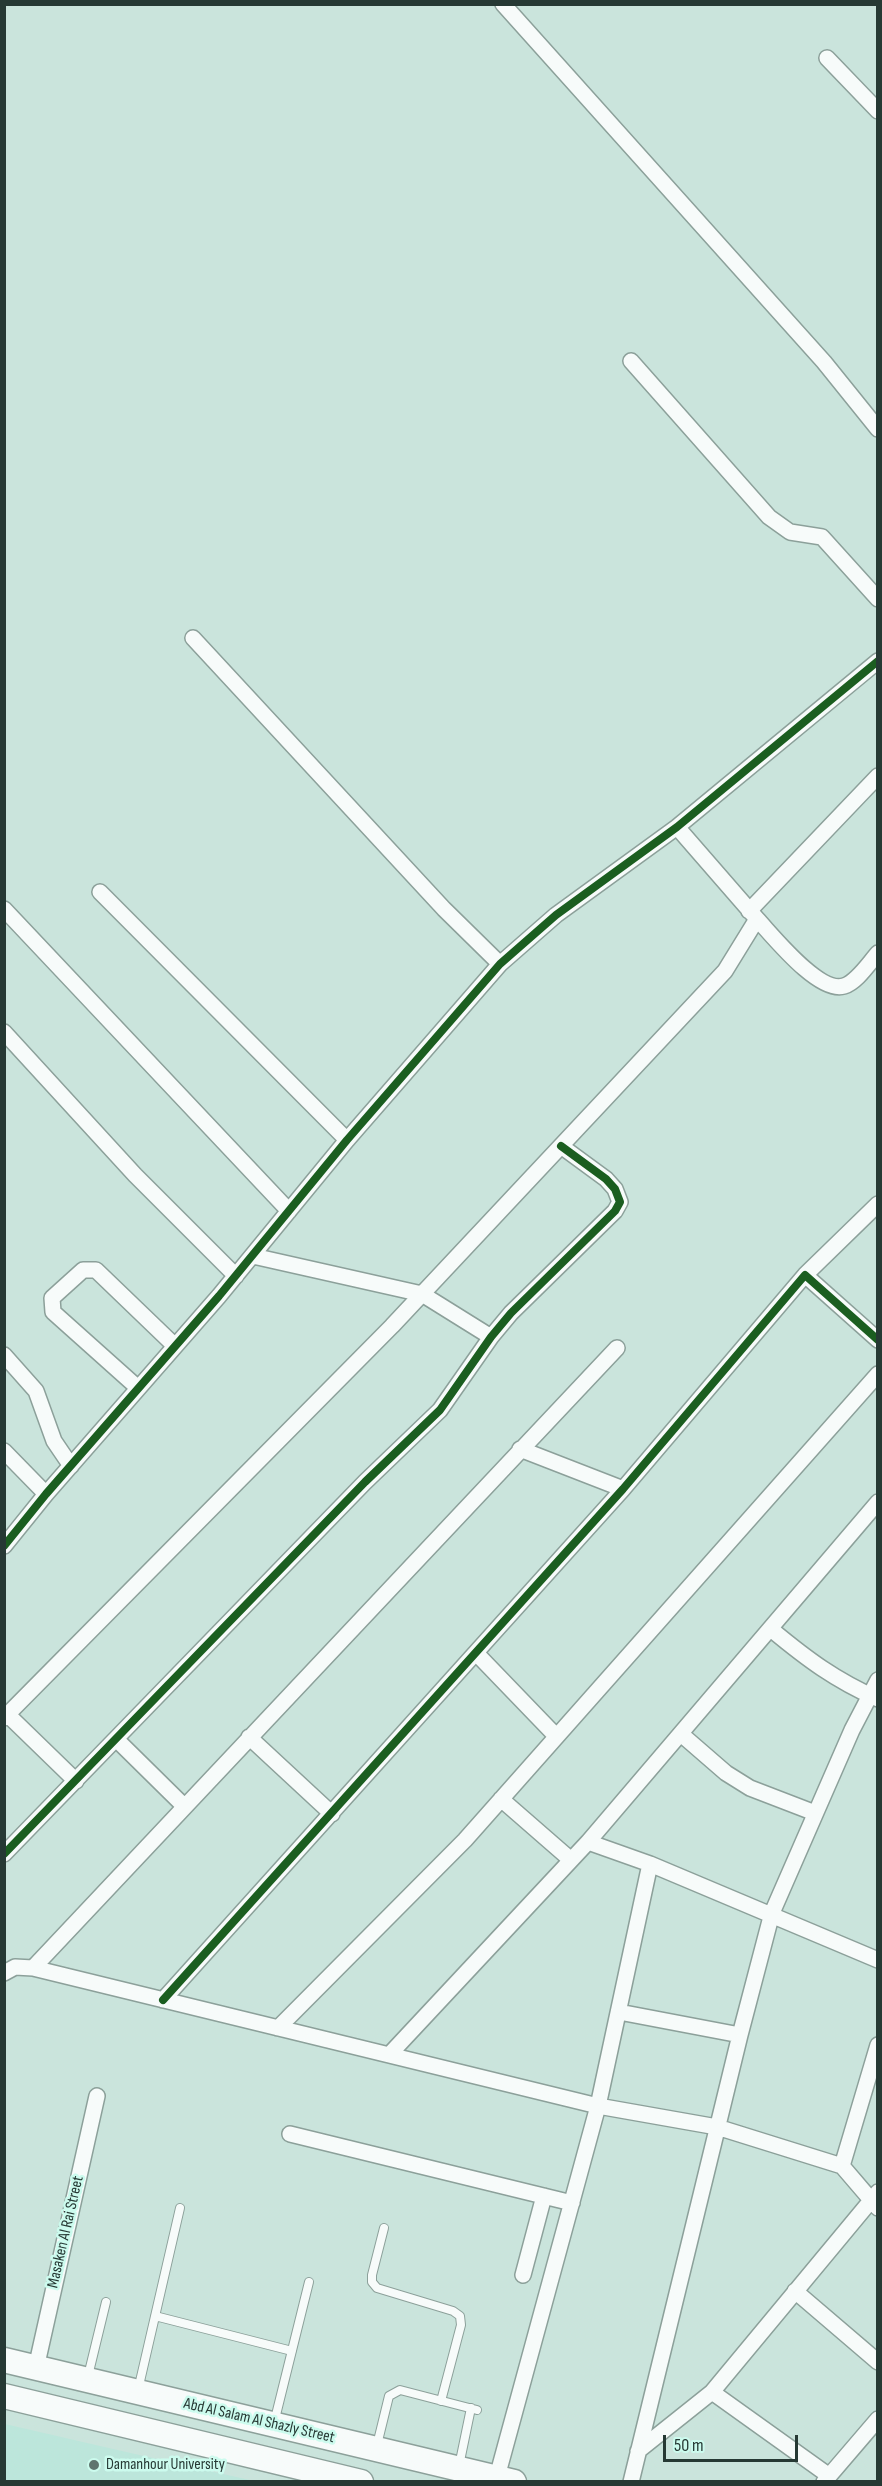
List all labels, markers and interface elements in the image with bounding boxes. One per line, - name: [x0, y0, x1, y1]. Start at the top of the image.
- street label: Masaken Al Rai Street: [44, 2174, 88, 2290]
- street label: Abd Al Salam Al Shazly Street: [182, 2394, 336, 2448]
- scale bar: [666, 2423, 801, 2461]
- text: 50 m: [674, 2435, 704, 2456]
- place label: Damanhour University: [106, 2455, 225, 2475]
- marker: Damanhour University: [87, 2458, 101, 2472]

